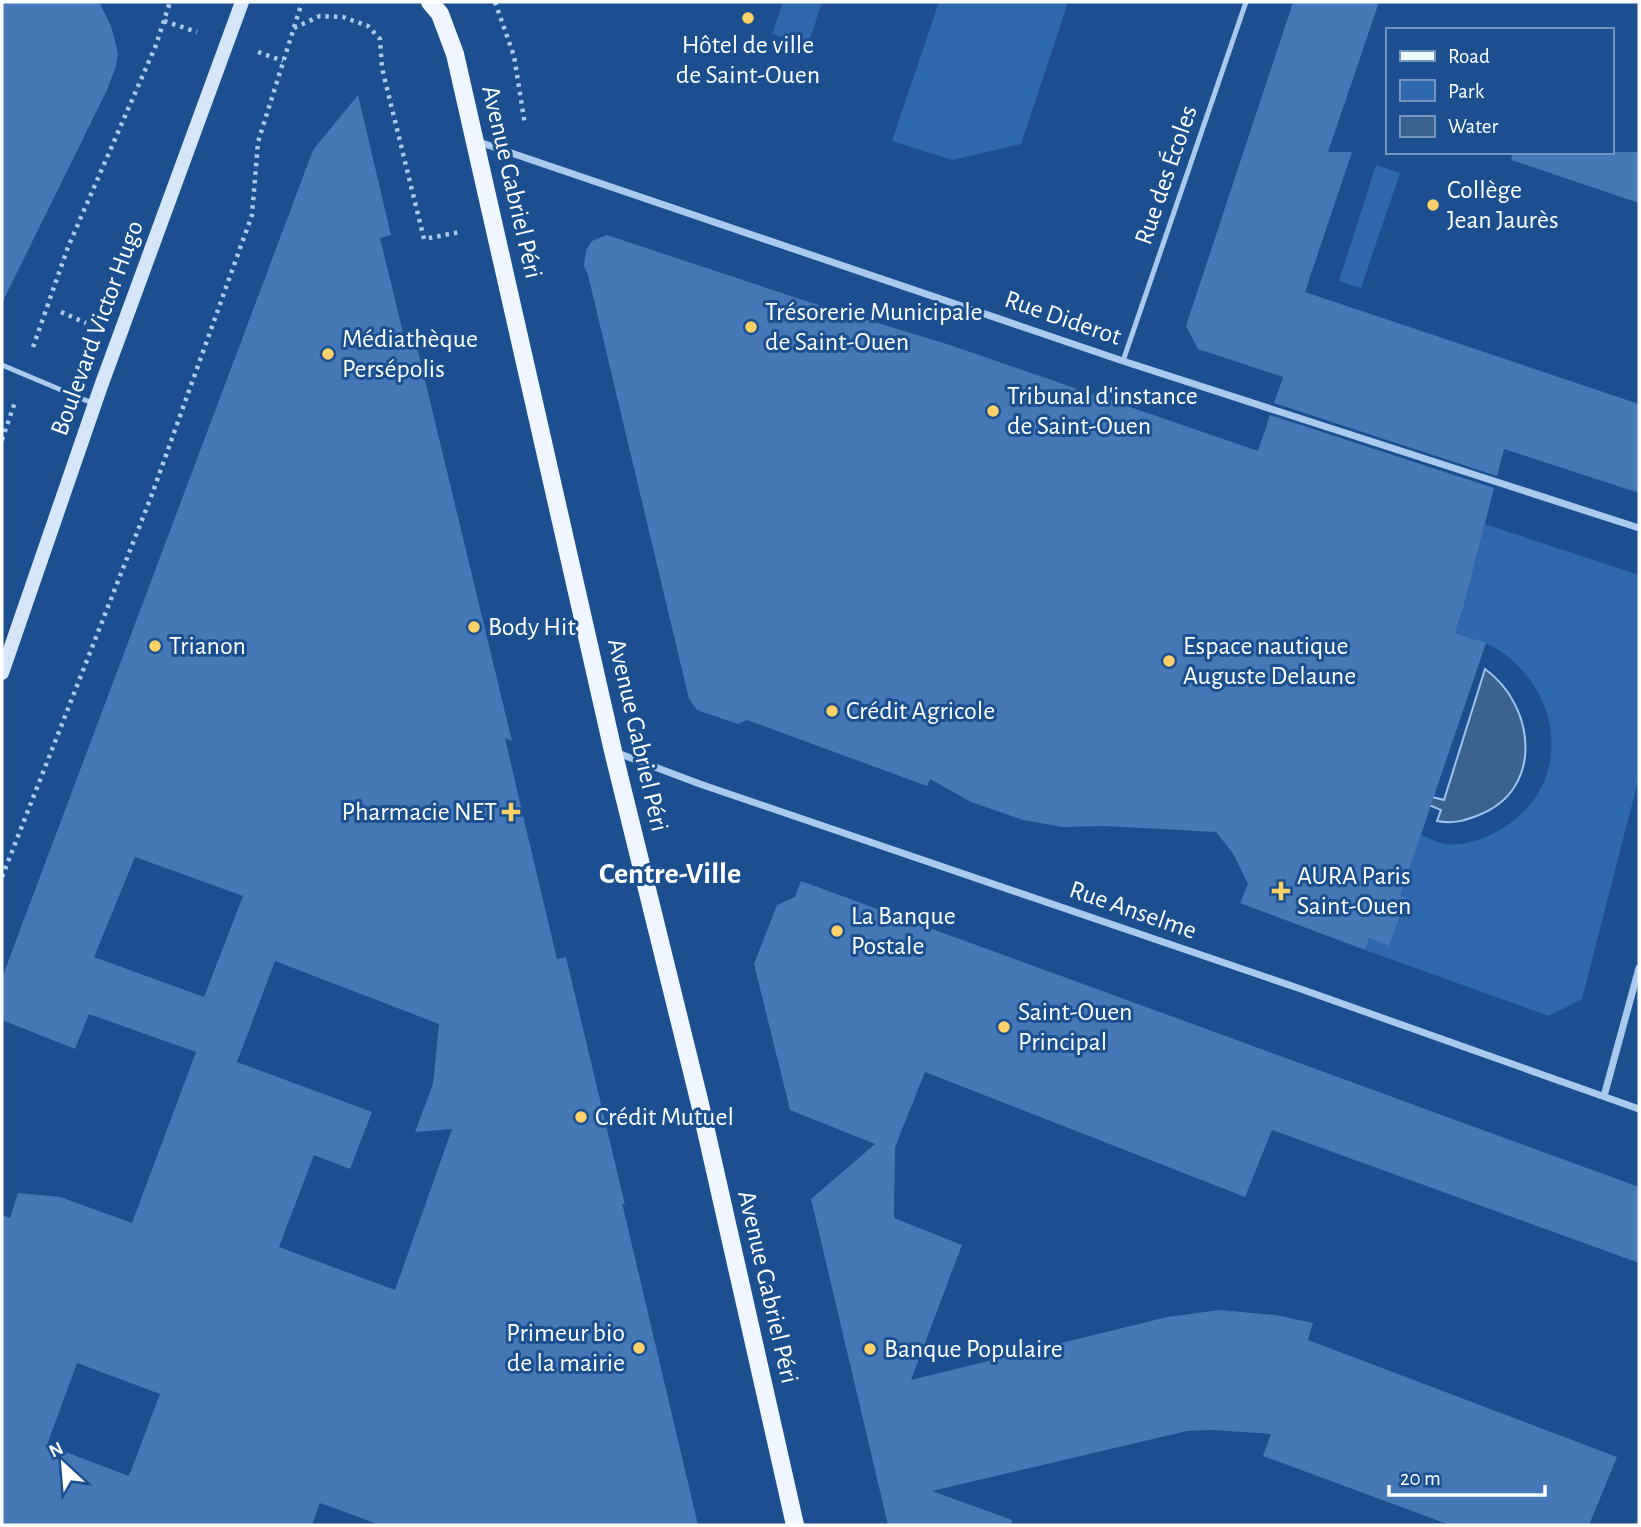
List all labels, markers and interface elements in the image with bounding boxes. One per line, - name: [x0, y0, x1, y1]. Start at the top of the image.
- marker: Hôtel de ville de Saint-Ouen: [740, 10, 756, 26]
- legend: [1386, 28, 1613, 154]
- place label: Hôtel de ville de Saint-Ouen: [676, 32, 820, 88]
- text: Road: [1448, 46, 1490, 67]
- text: Park: [1448, 81, 1485, 102]
- street label: Avenue Gabriel Péri: [477, 83, 547, 281]
- street label: Rue des Écoles: [1128, 101, 1202, 248]
- text: Water: [1448, 116, 1498, 137]
- place label: Collège Jean Jaurès: [1447, 177, 1559, 233]
- marker: Collège Jean Jaurès: [1425, 197, 1441, 213]
- street label: Boulevard Victor Hugo: [46, 217, 148, 439]
- street label: Rue Diderot: [1001, 286, 1125, 350]
- place label: Trésorerie Municipale de Saint-Ouen: [765, 299, 983, 355]
- marker: Trésorerie Municipale de Saint-Ouen: [743, 319, 759, 335]
- place label: Médiathèque Persépolis: [342, 326, 478, 382]
- marker: Médiathèque Persépolis: [320, 346, 336, 362]
- place label: Tribunal d'instance de Saint-Ouen: [1007, 383, 1198, 439]
- marker: Tribunal d'instance de Saint-Ouen: [985, 403, 1001, 419]
- place label: Body Hit: [488, 614, 576, 640]
- marker: Body Hit: [466, 619, 482, 635]
- place label: Trianon: [169, 633, 246, 659]
- place label: Espace nautique Auguste Delaune: [1183, 633, 1356, 689]
- street label: Avenue Gabriel Péri: [603, 636, 673, 834]
- marker: Trianon: [147, 638, 163, 654]
- marker: Espace nautique Auguste Delaune: [1161, 653, 1177, 669]
- place label: Crédit Agricole: [846, 698, 995, 724]
- marker: Crédit Agricole: [824, 703, 840, 719]
- place label: Pharmacie NET: [341, 799, 497, 825]
- marker: Pharmacie NET: [503, 804, 519, 820]
- district label: Centre-Ville: [599, 859, 741, 889]
- place label: AURA Paris Saint-Ouen: [1297, 863, 1412, 919]
- street label: Rue Anselme: [1066, 876, 1200, 944]
- marker: AURA Paris Saint-Ouen: [1271, 881, 1291, 901]
- place label: La Banque Postale: [851, 903, 956, 959]
- marker: La Banque Postale: [829, 923, 845, 939]
- place label: Saint-Ouen Principal: [1018, 999, 1133, 1055]
- marker: Saint-Ouen Principal: [996, 1019, 1012, 1035]
- place label: Crédit Mutuel: [595, 1104, 734, 1130]
- marker: Crédit Mutuel: [573, 1109, 589, 1125]
- street label: Avenue Gabriel Péri: [733, 1188, 803, 1386]
- place label: Primeur bio de la mairie: [506, 1320, 625, 1376]
- place label: Banque Populaire: [884, 1336, 1063, 1362]
- marker: Primeur bio de la mairie: [631, 1340, 647, 1356]
- marker: Banque Populaire: [862, 1341, 878, 1357]
- north arrow: [28, 1429, 98, 1499]
- text: N: [46, 1439, 66, 1462]
- scale bar: [1389, 1454, 1545, 1498]
- text: 20 m: [1400, 1468, 1441, 1489]

